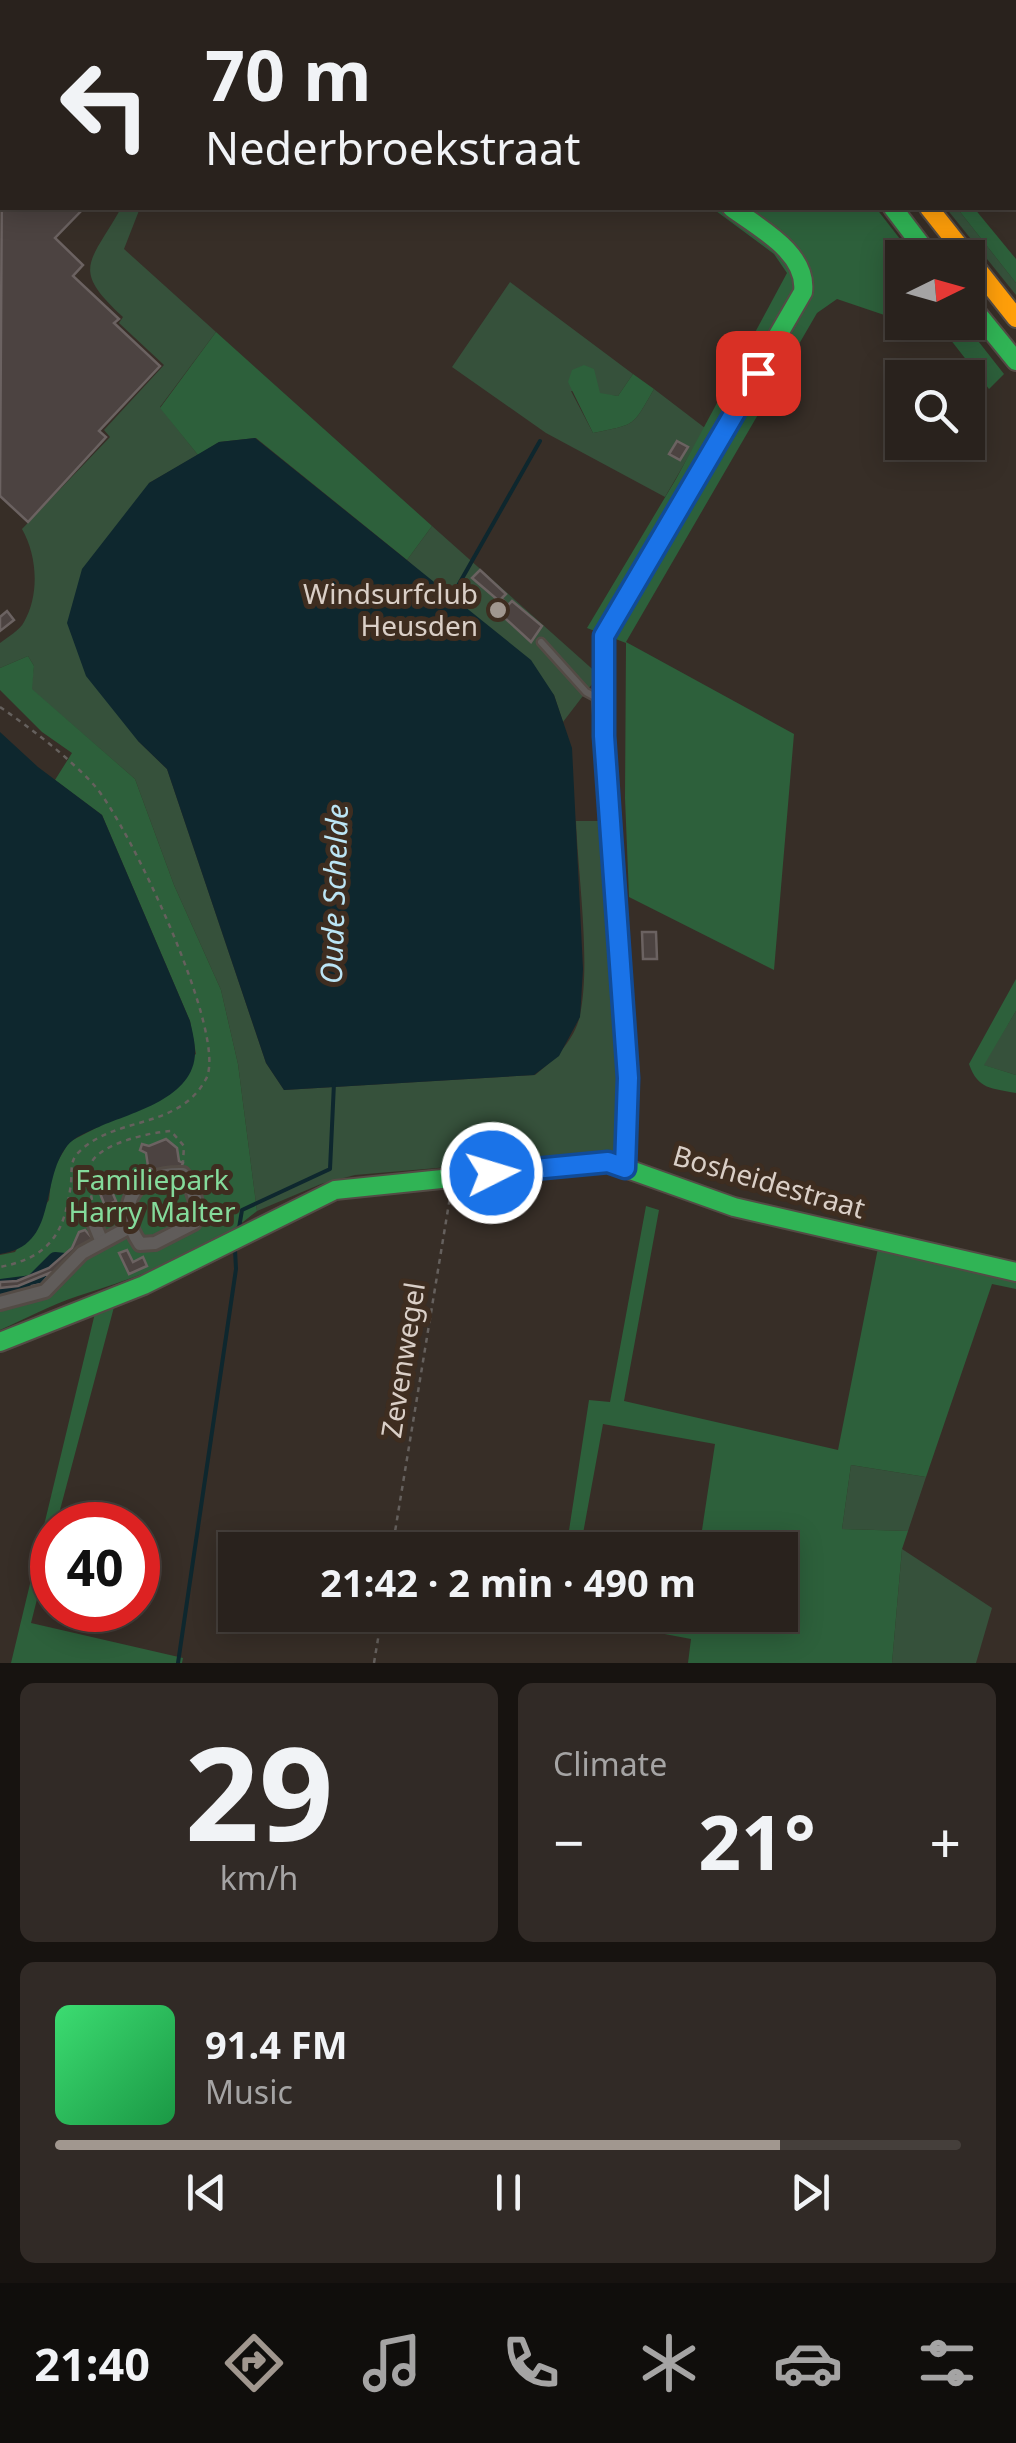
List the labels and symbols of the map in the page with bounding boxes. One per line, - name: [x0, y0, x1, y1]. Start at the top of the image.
- north arrow: [885, 240, 985, 340]
- pin: [716, 331, 801, 416]
- place label: Windsurfclub Heusden: [303, 574, 478, 644]
- marker: Windsurfclub Heusden: [487, 599, 509, 621]
- water label: Oude Schelde: [310, 803, 357, 985]
- position arrow: [440, 1121, 544, 1225]
- street label: Bosheidestraat: [669, 1135, 870, 1227]
- park label: Familiepark Harry Malter: [69, 1160, 236, 1230]
- street label: Zevenwegel: [371, 1280, 433, 1440]
- speed limit sign: 40: [30, 1502, 160, 1632]

